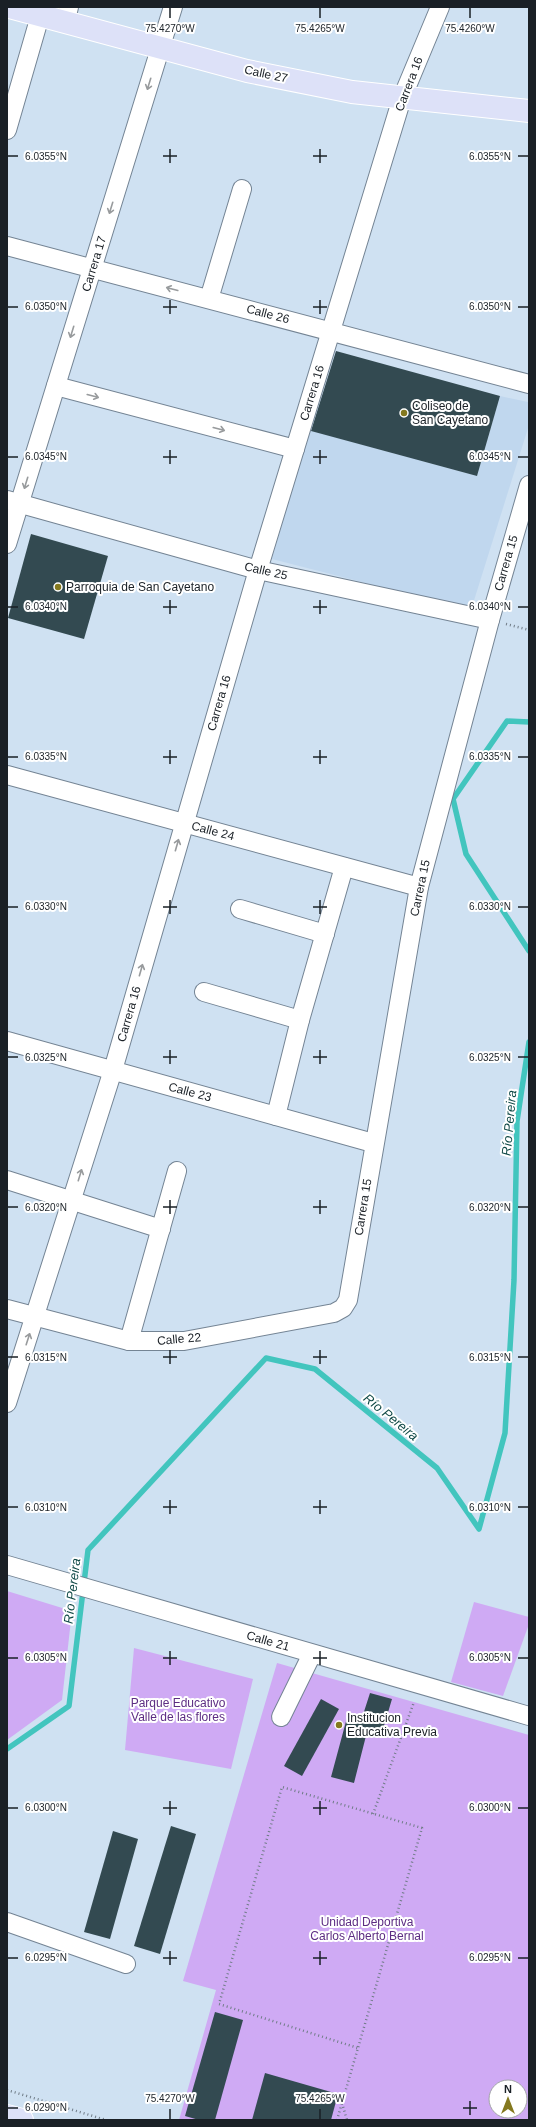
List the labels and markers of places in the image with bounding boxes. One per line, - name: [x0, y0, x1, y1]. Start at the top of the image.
- place label: Coliseo de San Cayetano: [412, 399, 488, 427]
- marker: Coliseo de San Cayetano: [399, 408, 409, 418]
- place label: Parroquia de San Cayetano: [66, 580, 214, 594]
- marker: Parroquia de San Cayetano: [53, 582, 63, 592]
- place label: Institucion Educativa Previa: [347, 1711, 437, 1739]
- marker: Institucion Educativa Previa: [334, 1720, 344, 1730]

